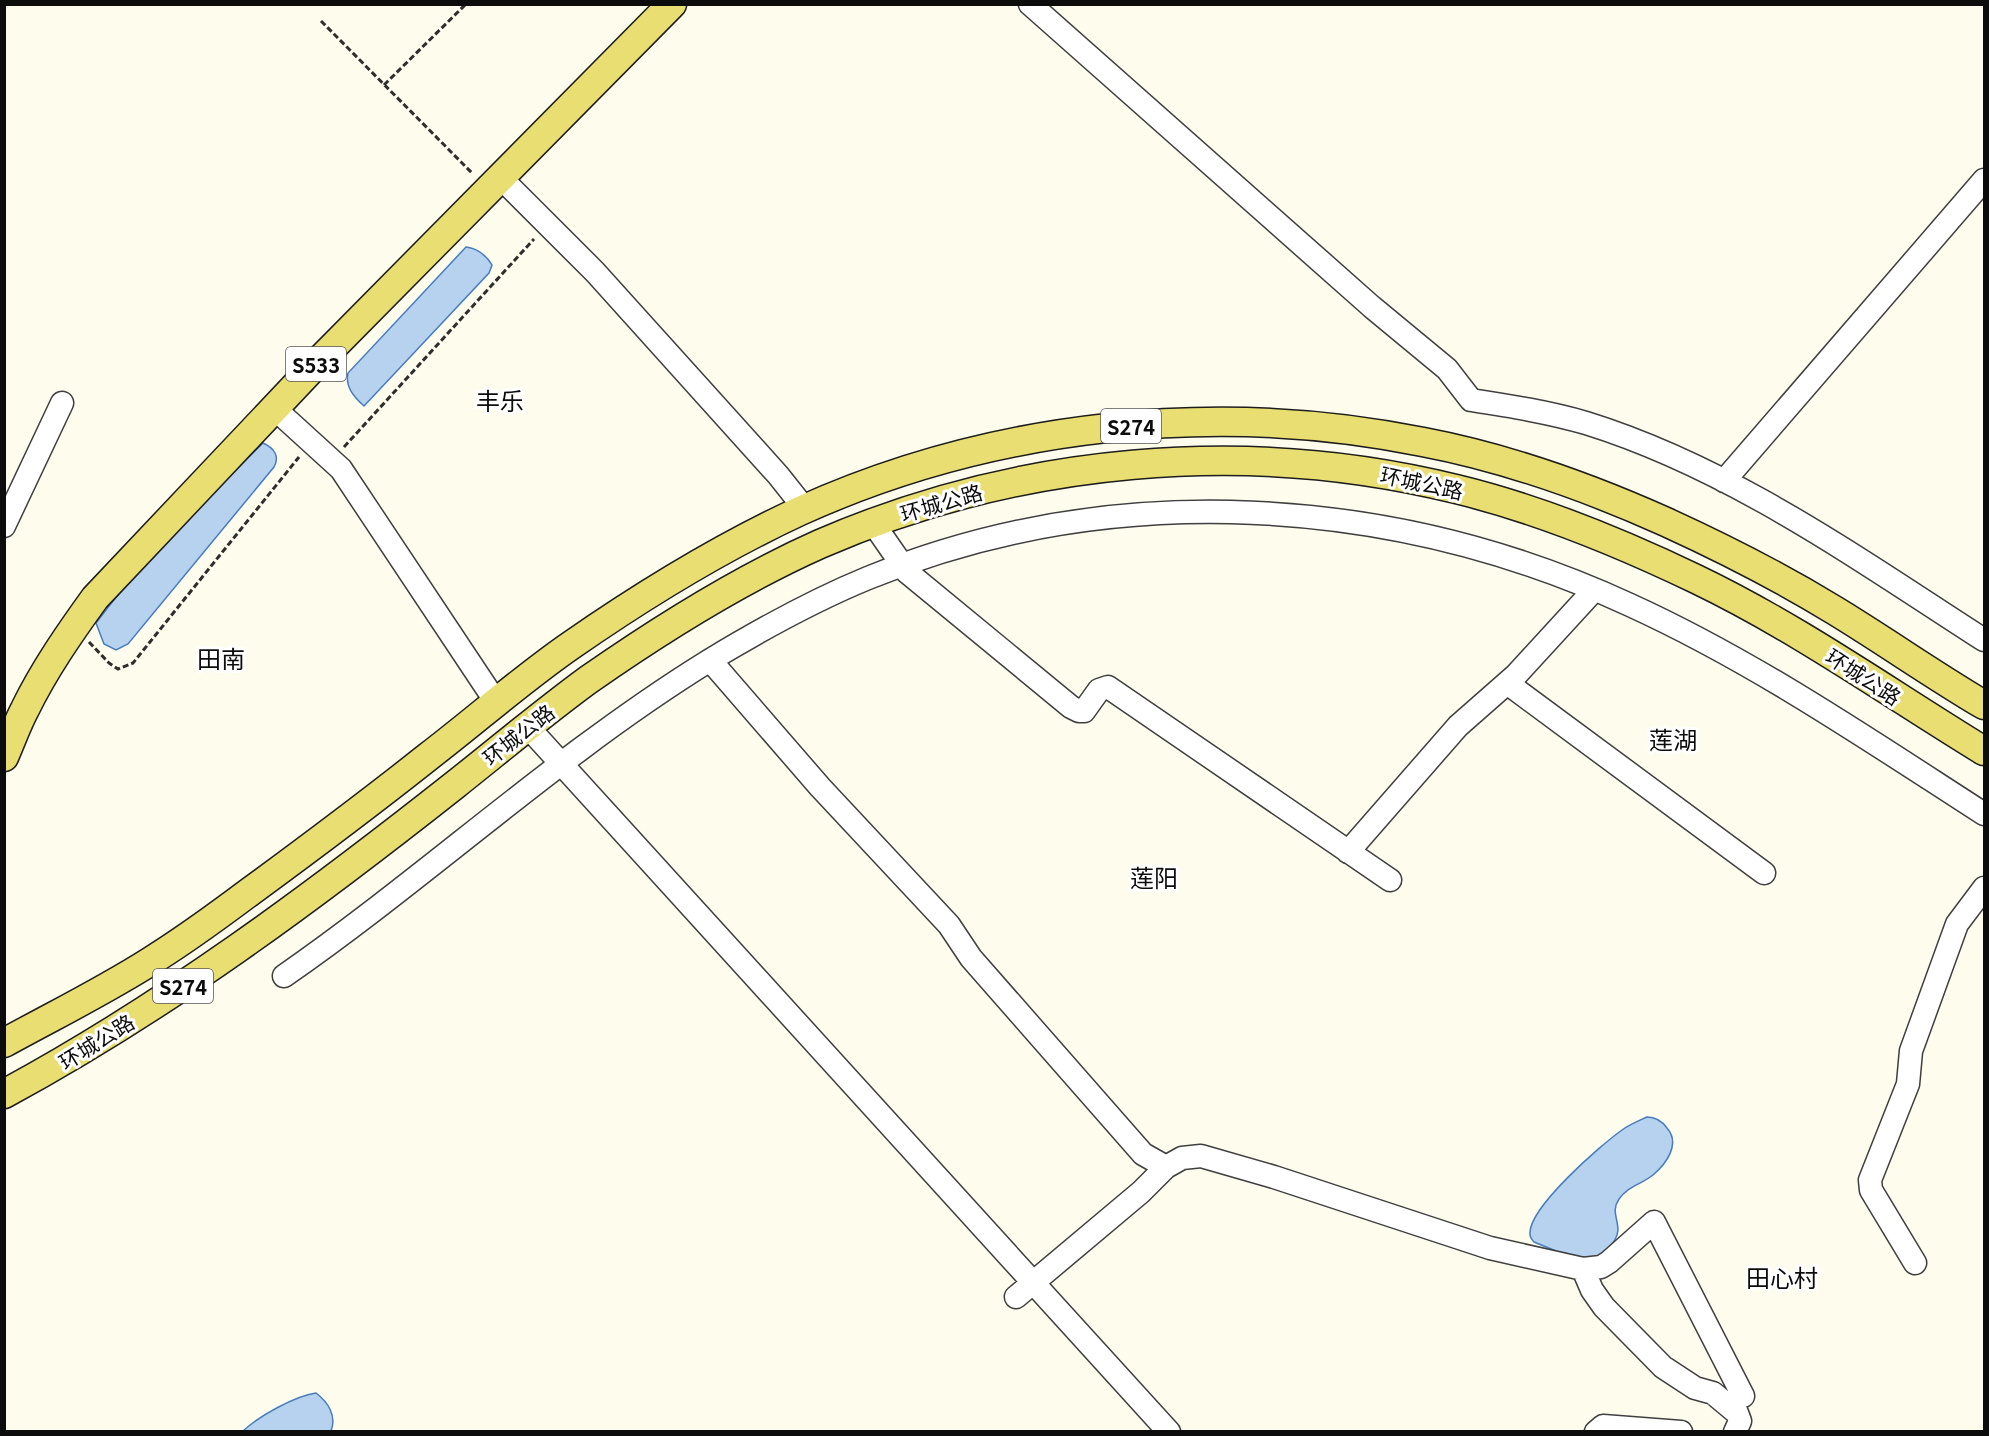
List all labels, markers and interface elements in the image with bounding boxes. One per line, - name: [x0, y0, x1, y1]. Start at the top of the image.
- road number: S533: [286, 347, 346, 381]
- district label: 丰乐: [476, 382, 524, 417]
- road number: S274: [1101, 409, 1161, 443]
- street label: 环城公路: [1378, 459, 1466, 505]
- street label: 环城公路: [896, 476, 986, 528]
- district label: 田南: [197, 640, 245, 675]
- street label: 环城公路: [1821, 641, 1907, 711]
- street label: 环城公路: [476, 696, 560, 772]
- district label: 莲湖: [1649, 721, 1697, 756]
- district label: 莲阳: [1130, 859, 1178, 894]
- road number: S274: [153, 969, 213, 1003]
- street label: 环城公路: [52, 1006, 140, 1076]
- district label: 田心村: [1746, 1259, 1818, 1294]

